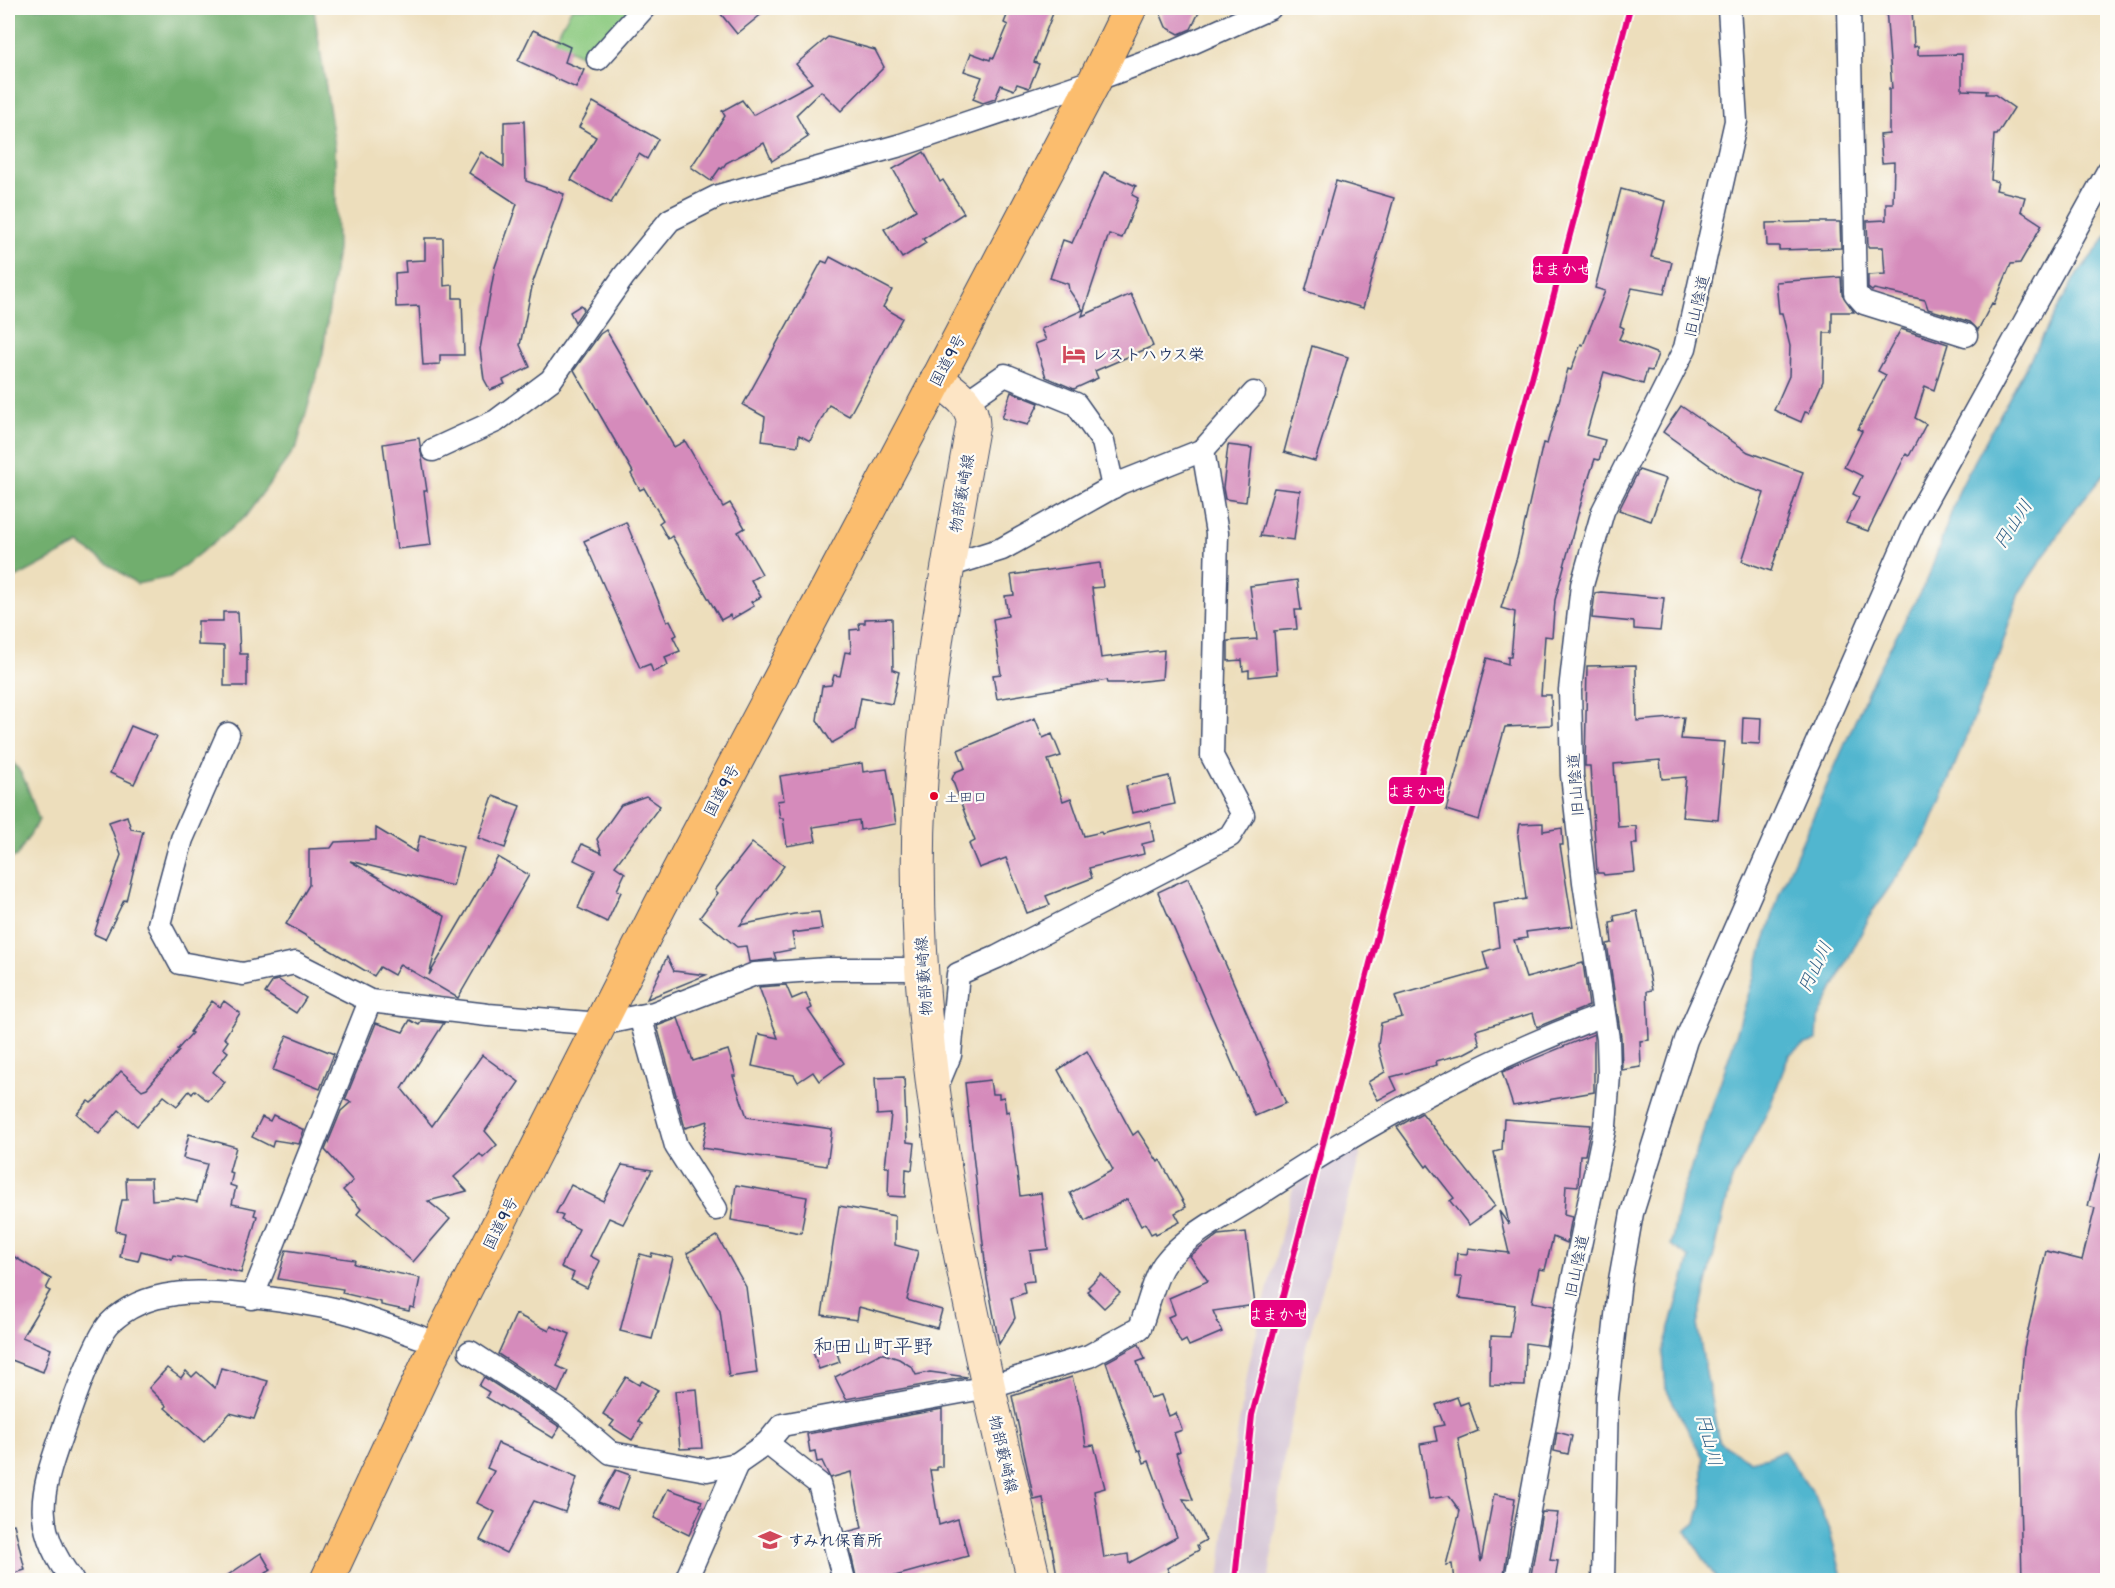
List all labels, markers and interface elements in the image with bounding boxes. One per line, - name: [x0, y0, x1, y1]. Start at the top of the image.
- line badge: はまかぜ: [1532, 255, 1589, 284]
- text: はまかぜ: [1529, 261, 1593, 280]
- street label: 旧山陰道: [1681, 273, 1714, 340]
- street label: 国道9号: [926, 331, 970, 390]
- hotel icon: レストハウス栄: [1061, 341, 1087, 367]
- place label: レストハウス栄: [1092, 346, 1204, 365]
- street label: 物部藪崎線: [946, 452, 979, 534]
- water label: 円山川: [1990, 496, 2037, 553]
- street label: 旧山陰道: [1565, 752, 1588, 817]
- street label: 国道9号: [700, 761, 744, 820]
- line badge: はまかぜ: [1388, 776, 1445, 805]
- text: はまかぜ: [1384, 783, 1448, 802]
- place label: 土田口: [945, 789, 987, 806]
- marker: 土田口: [928, 790, 940, 802]
- street label: 物部藪崎線: [912, 935, 937, 1016]
- water label: 円山川: [1794, 938, 1837, 996]
- street label: 国道9号: [480, 1194, 523, 1253]
- street label: 旧山陰道: [1562, 1233, 1593, 1300]
- line badge: はまかぜ: [1250, 1299, 1307, 1328]
- text: はまかぜ: [1246, 1306, 1310, 1325]
- district label: 和田山町平野: [813, 1335, 933, 1359]
- water label: 円山川: [1691, 1411, 1726, 1469]
- street label: 物部藪崎線: [984, 1413, 1021, 1495]
- school or university icon: すみれ保育所: [757, 1527, 783, 1553]
- place label: すみれ保育所: [788, 1532, 883, 1551]

